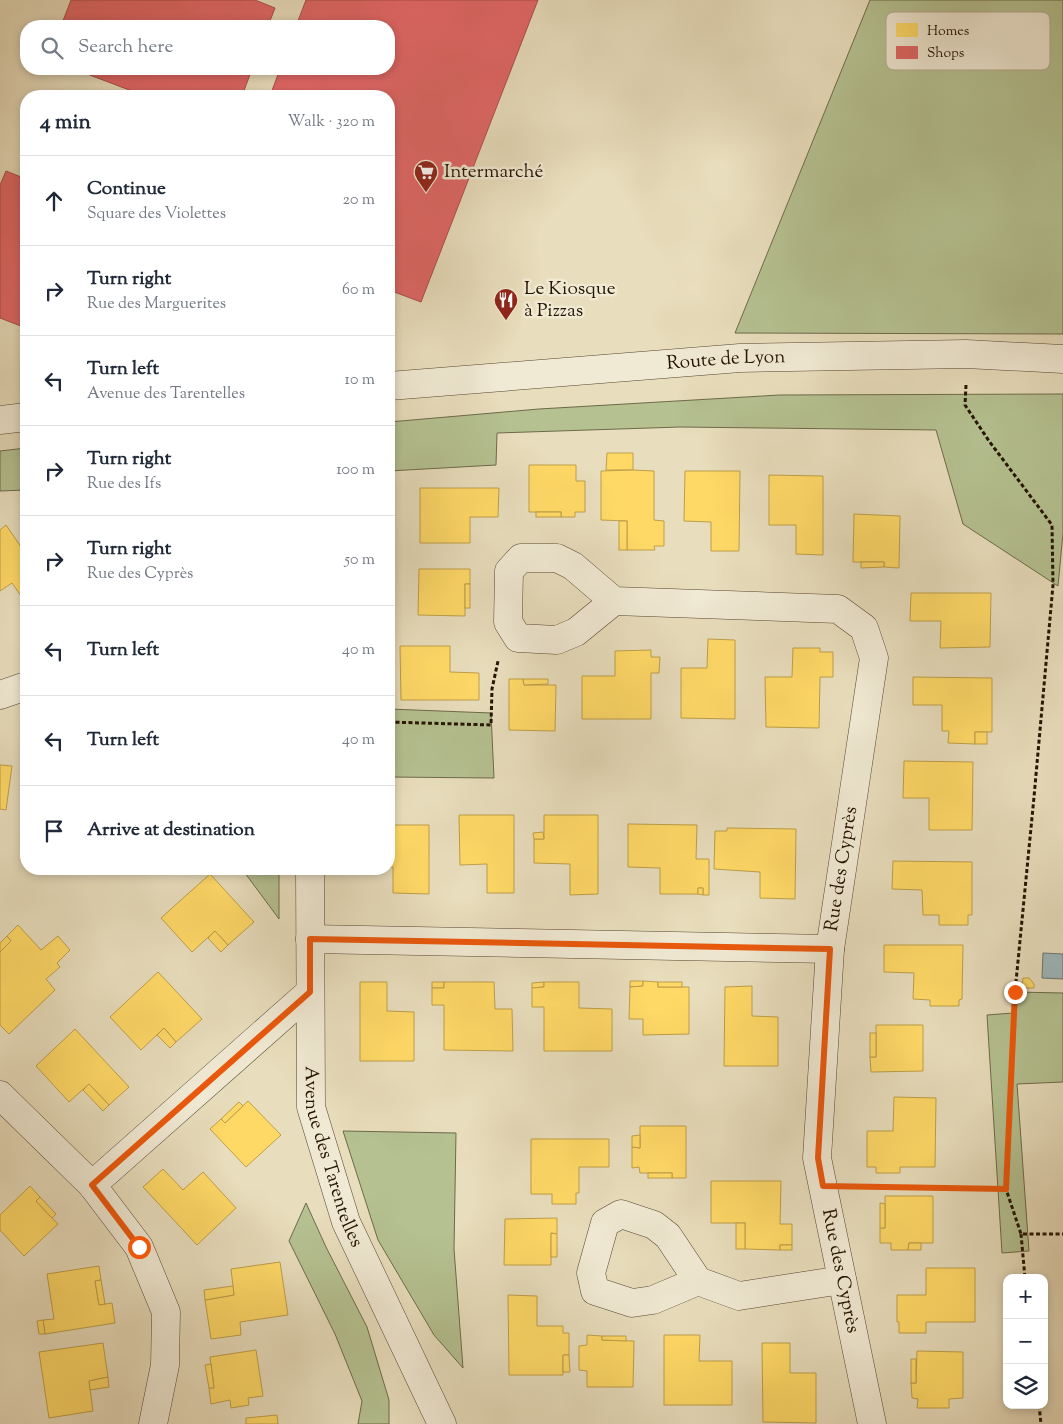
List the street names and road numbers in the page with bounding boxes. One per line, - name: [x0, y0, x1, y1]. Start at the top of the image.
- street label: Route de Lyon: [666, 344, 786, 377]
- street label: Rue des Cyprès: [819, 804, 865, 934]
- street label: Avenue des Tarentelles: [297, 1066, 370, 1252]
- street label: Rue des Cyprès: [814, 1206, 866, 1336]

